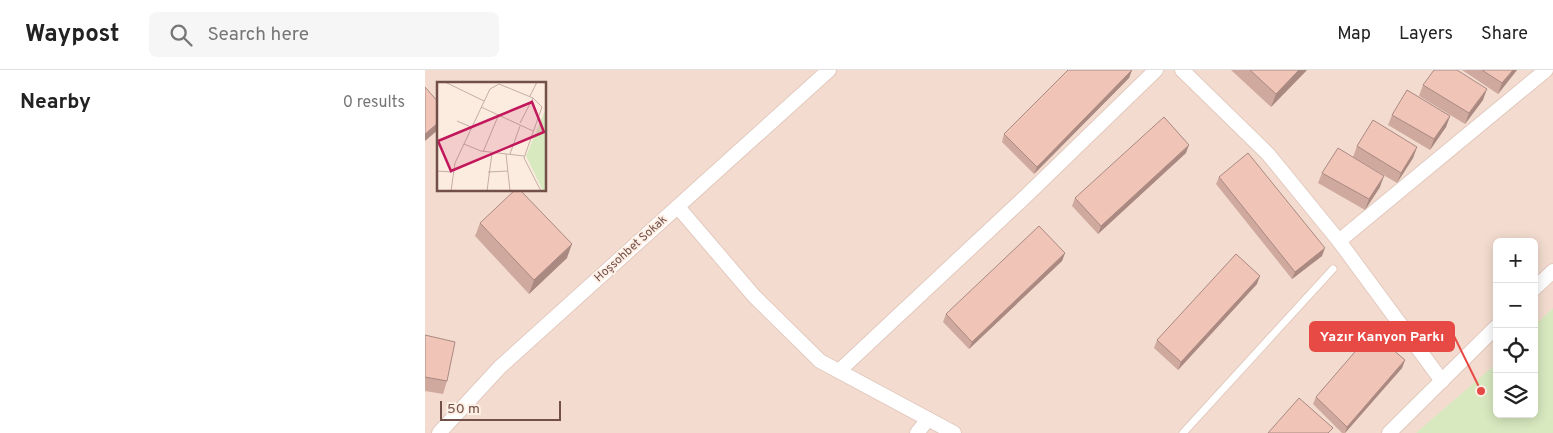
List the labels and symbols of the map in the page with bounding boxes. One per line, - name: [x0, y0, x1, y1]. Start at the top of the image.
- inset map: [437, 82, 546, 191]
- street label: Hoşsohbet Sokak: [591, 212, 671, 286]
- callout: Yazır Kanyon Parkı: [1310, 322, 1454, 351]
- text: Yazır Kanyon Parkı: [1320, 329, 1444, 346]
- scale bar: [440, 398, 561, 421]

